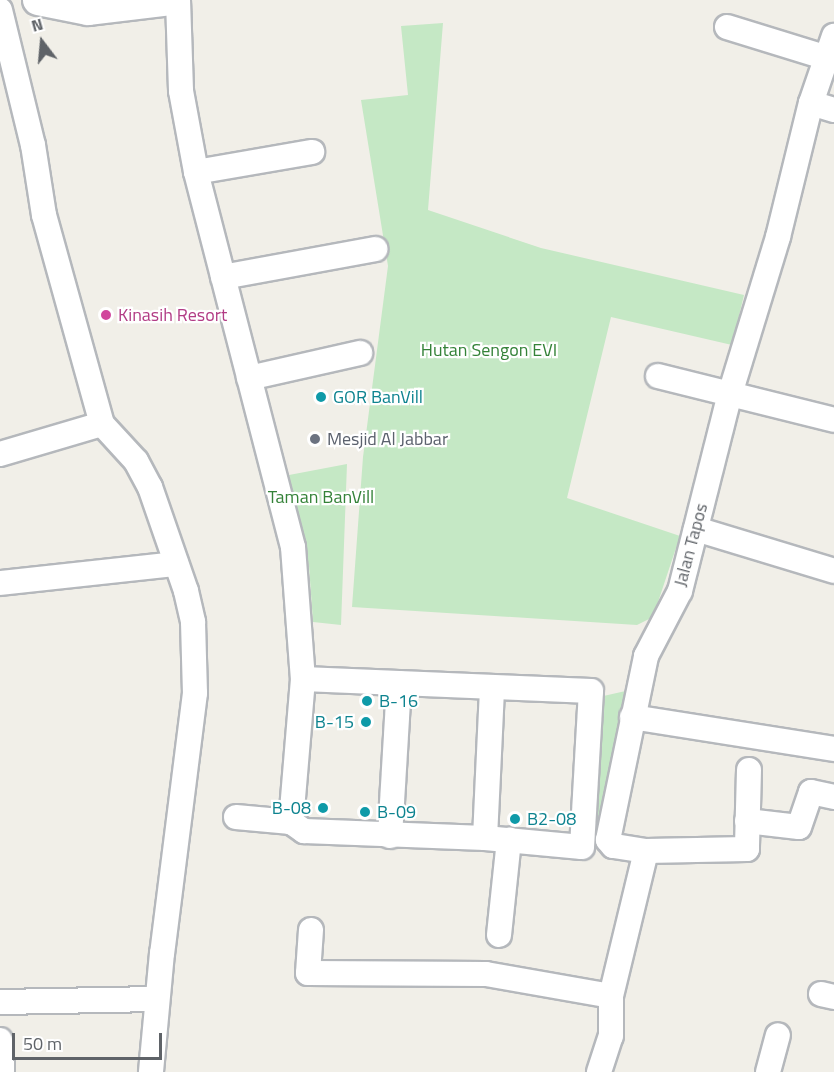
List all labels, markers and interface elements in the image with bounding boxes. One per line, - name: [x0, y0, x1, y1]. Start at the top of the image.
- north arrow: [12, 12, 72, 72]
- text: N: [28, 12, 46, 38]
- place label: Kinasih Resort: [118, 304, 227, 326]
- marker: Kinasih Resort: [99, 308, 113, 322]
- park label: Hutan Sengon EVI: [421, 339, 557, 361]
- place label: GOR BanVill: [333, 386, 423, 408]
- marker: GOR BanVill: [314, 390, 328, 404]
- place label: Mesjid Al Jabbar: [327, 428, 448, 450]
- marker: Mesjid Al Jabbar: [308, 432, 322, 446]
- park label: Taman BanVill: [268, 486, 374, 508]
- street label: Jalan Tapos: [670, 501, 712, 589]
- place label: B-16: [379, 690, 418, 712]
- marker: B-16: [360, 694, 374, 708]
- place label: B-15: [315, 711, 354, 733]
- marker: B-15: [359, 715, 373, 729]
- place label: B-08: [272, 797, 311, 819]
- marker: B-08: [316, 801, 330, 815]
- place label: B-09: [377, 801, 416, 823]
- marker: B-09: [358, 805, 372, 819]
- place label: B2-08: [527, 808, 576, 830]
- marker: B2-08: [508, 812, 522, 826]
- scale bar: [15, 1021, 165, 1059]
- text: 50 m: [23, 1030, 62, 1057]

